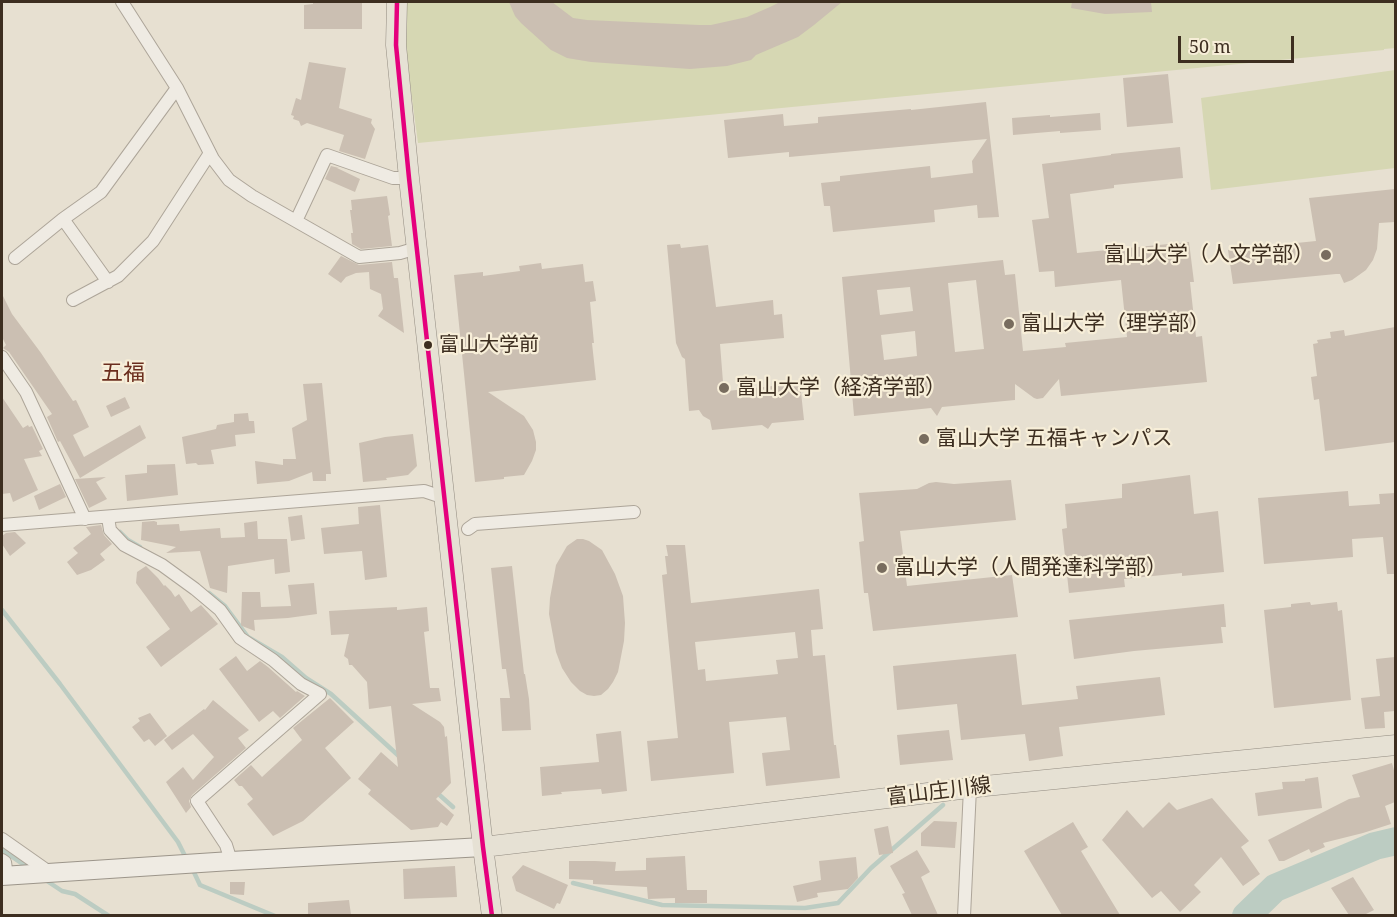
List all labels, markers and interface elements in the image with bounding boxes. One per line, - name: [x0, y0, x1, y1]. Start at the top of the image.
- scale bar: [1181, 24, 1296, 62]
- text: 50 m: [1189, 34, 1231, 58]
- place label: 富山大学（人文学部）: [1104, 242, 1314, 268]
- marker: 富山大学（人文学部）: [1319, 248, 1333, 262]
- place label: 富山大学（理学部）: [1021, 311, 1210, 337]
- marker: 富山大学（理学部）: [1002, 317, 1016, 331]
- place label: 富山大学前: [439, 333, 539, 357]
- marker: 富山大学前: [422, 339, 434, 351]
- district label: 五福: [101, 361, 145, 387]
- place label: 富山大学（経済学部）: [736, 375, 946, 401]
- marker: 富山大学（経済学部）: [717, 381, 731, 395]
- place label: 富山大学 五福キャンパス: [936, 426, 1172, 452]
- marker: 富山大学 五福キャンパス: [917, 432, 931, 446]
- place label: 富山大学（人間発達科学部）: [894, 555, 1167, 581]
- marker: 富山大学（人間発達科学部）: [875, 561, 889, 575]
- street label: 富山庄川線: [885, 773, 993, 811]

